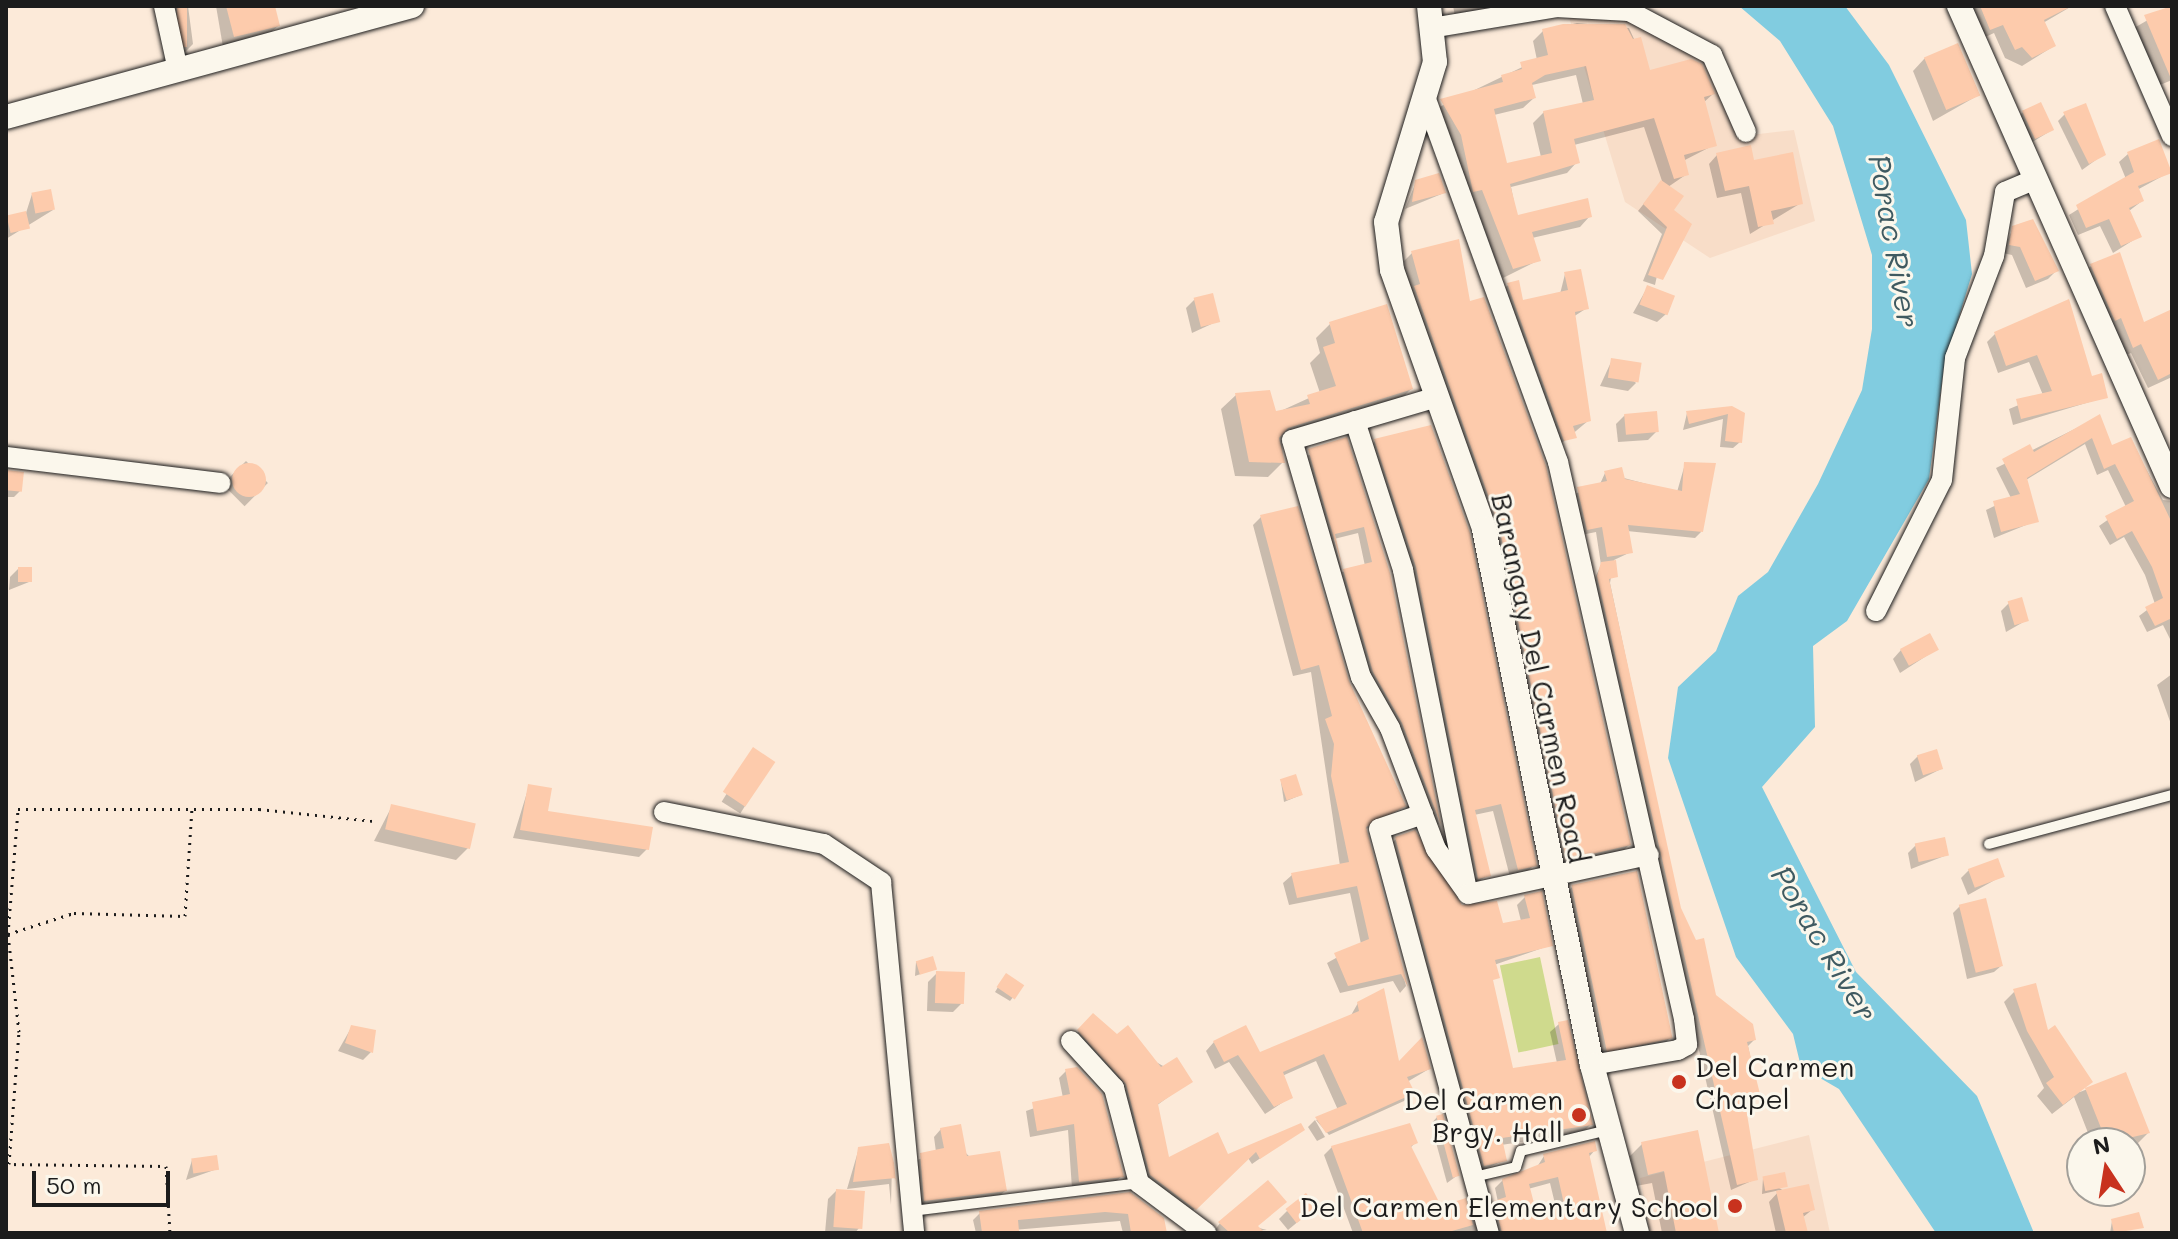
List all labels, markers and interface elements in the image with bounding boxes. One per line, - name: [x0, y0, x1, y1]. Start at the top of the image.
- water label: Porac River: [1862, 152, 1928, 330]
- street label: Barangay Del Carmen Road: [1485, 490, 1597, 866]
- water label: Porac River: [1765, 859, 1885, 1027]
- place label: Del Carmen Chapel: [1695, 1049, 1854, 1115]
- marker: Del Carmen Chapel: [1670, 1073, 1688, 1091]
- place label: Del Carmen Brgy. Hall: [1404, 1082, 1563, 1148]
- marker: Del Carmen Brgy. Hall: [1570, 1106, 1588, 1124]
- north arrow: [2066, 1127, 2146, 1207]
- text: N: [2090, 1129, 2112, 1161]
- scale bar: [36, 1155, 174, 1205]
- text: 50 m: [46, 1169, 102, 1200]
- place label: Del Carmen Elementary School: [1300, 1189, 1719, 1223]
- marker: Del Carmen Elementary School: [1726, 1197, 1744, 1215]

